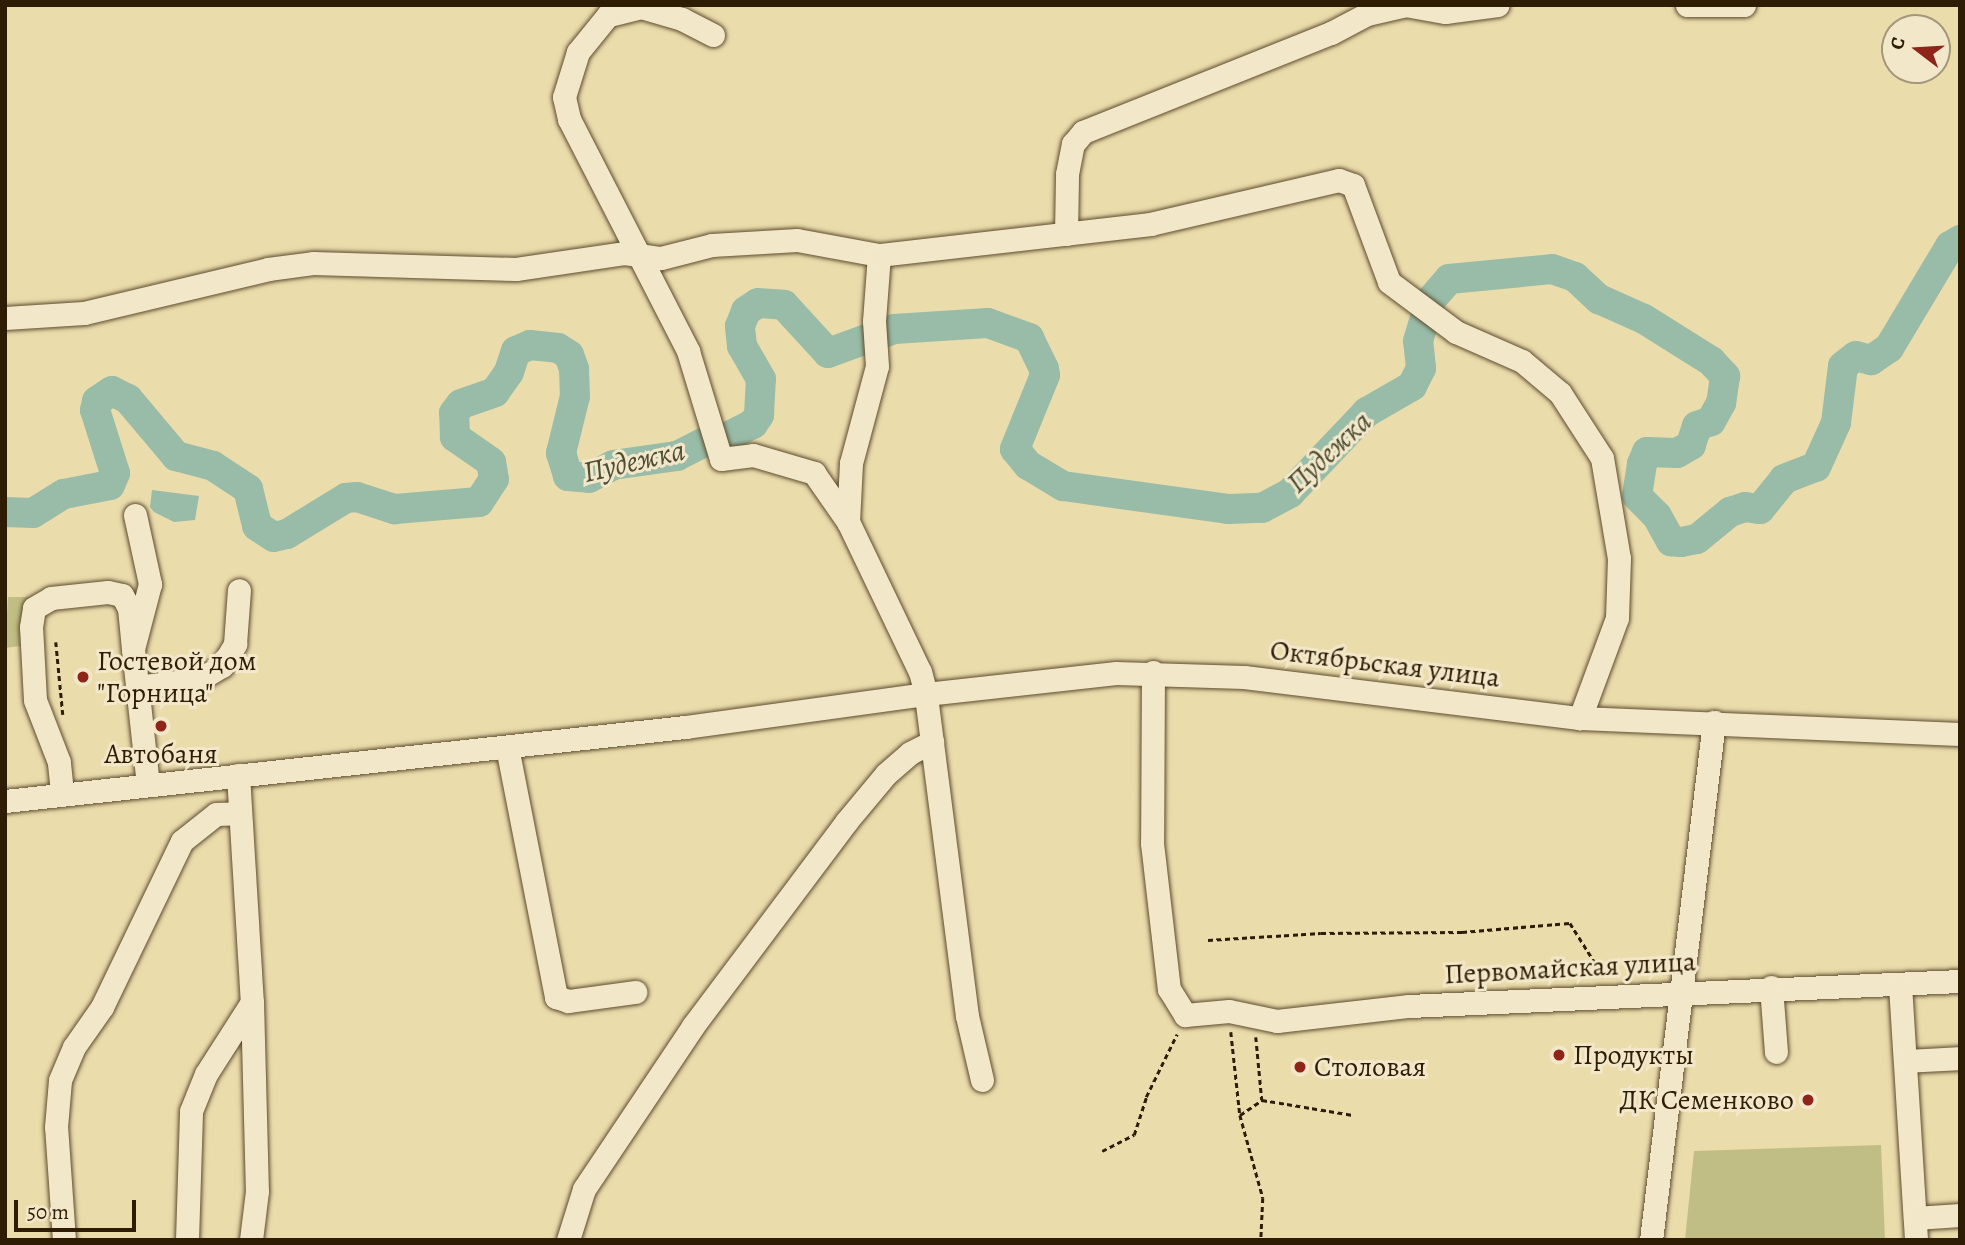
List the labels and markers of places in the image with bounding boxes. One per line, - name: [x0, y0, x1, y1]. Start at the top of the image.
- place label: Гостевой дом "Горница": [97, 644, 256, 710]
- marker: Гостевой дом "Горница": [75, 669, 91, 685]
- marker: Автобаня: [153, 718, 169, 734]
- place label: Автобаня: [104, 737, 218, 771]
- place label: Продукты: [1573, 1038, 1694, 1072]
- marker: Продукты: [1551, 1047, 1567, 1063]
- place label: Столовая: [1314, 1050, 1426, 1084]
- marker: Столовая: [1292, 1059, 1308, 1075]
- place label: ДК Семенково: [1620, 1083, 1794, 1117]
- marker: ДК Семенково: [1800, 1092, 1816, 1108]

